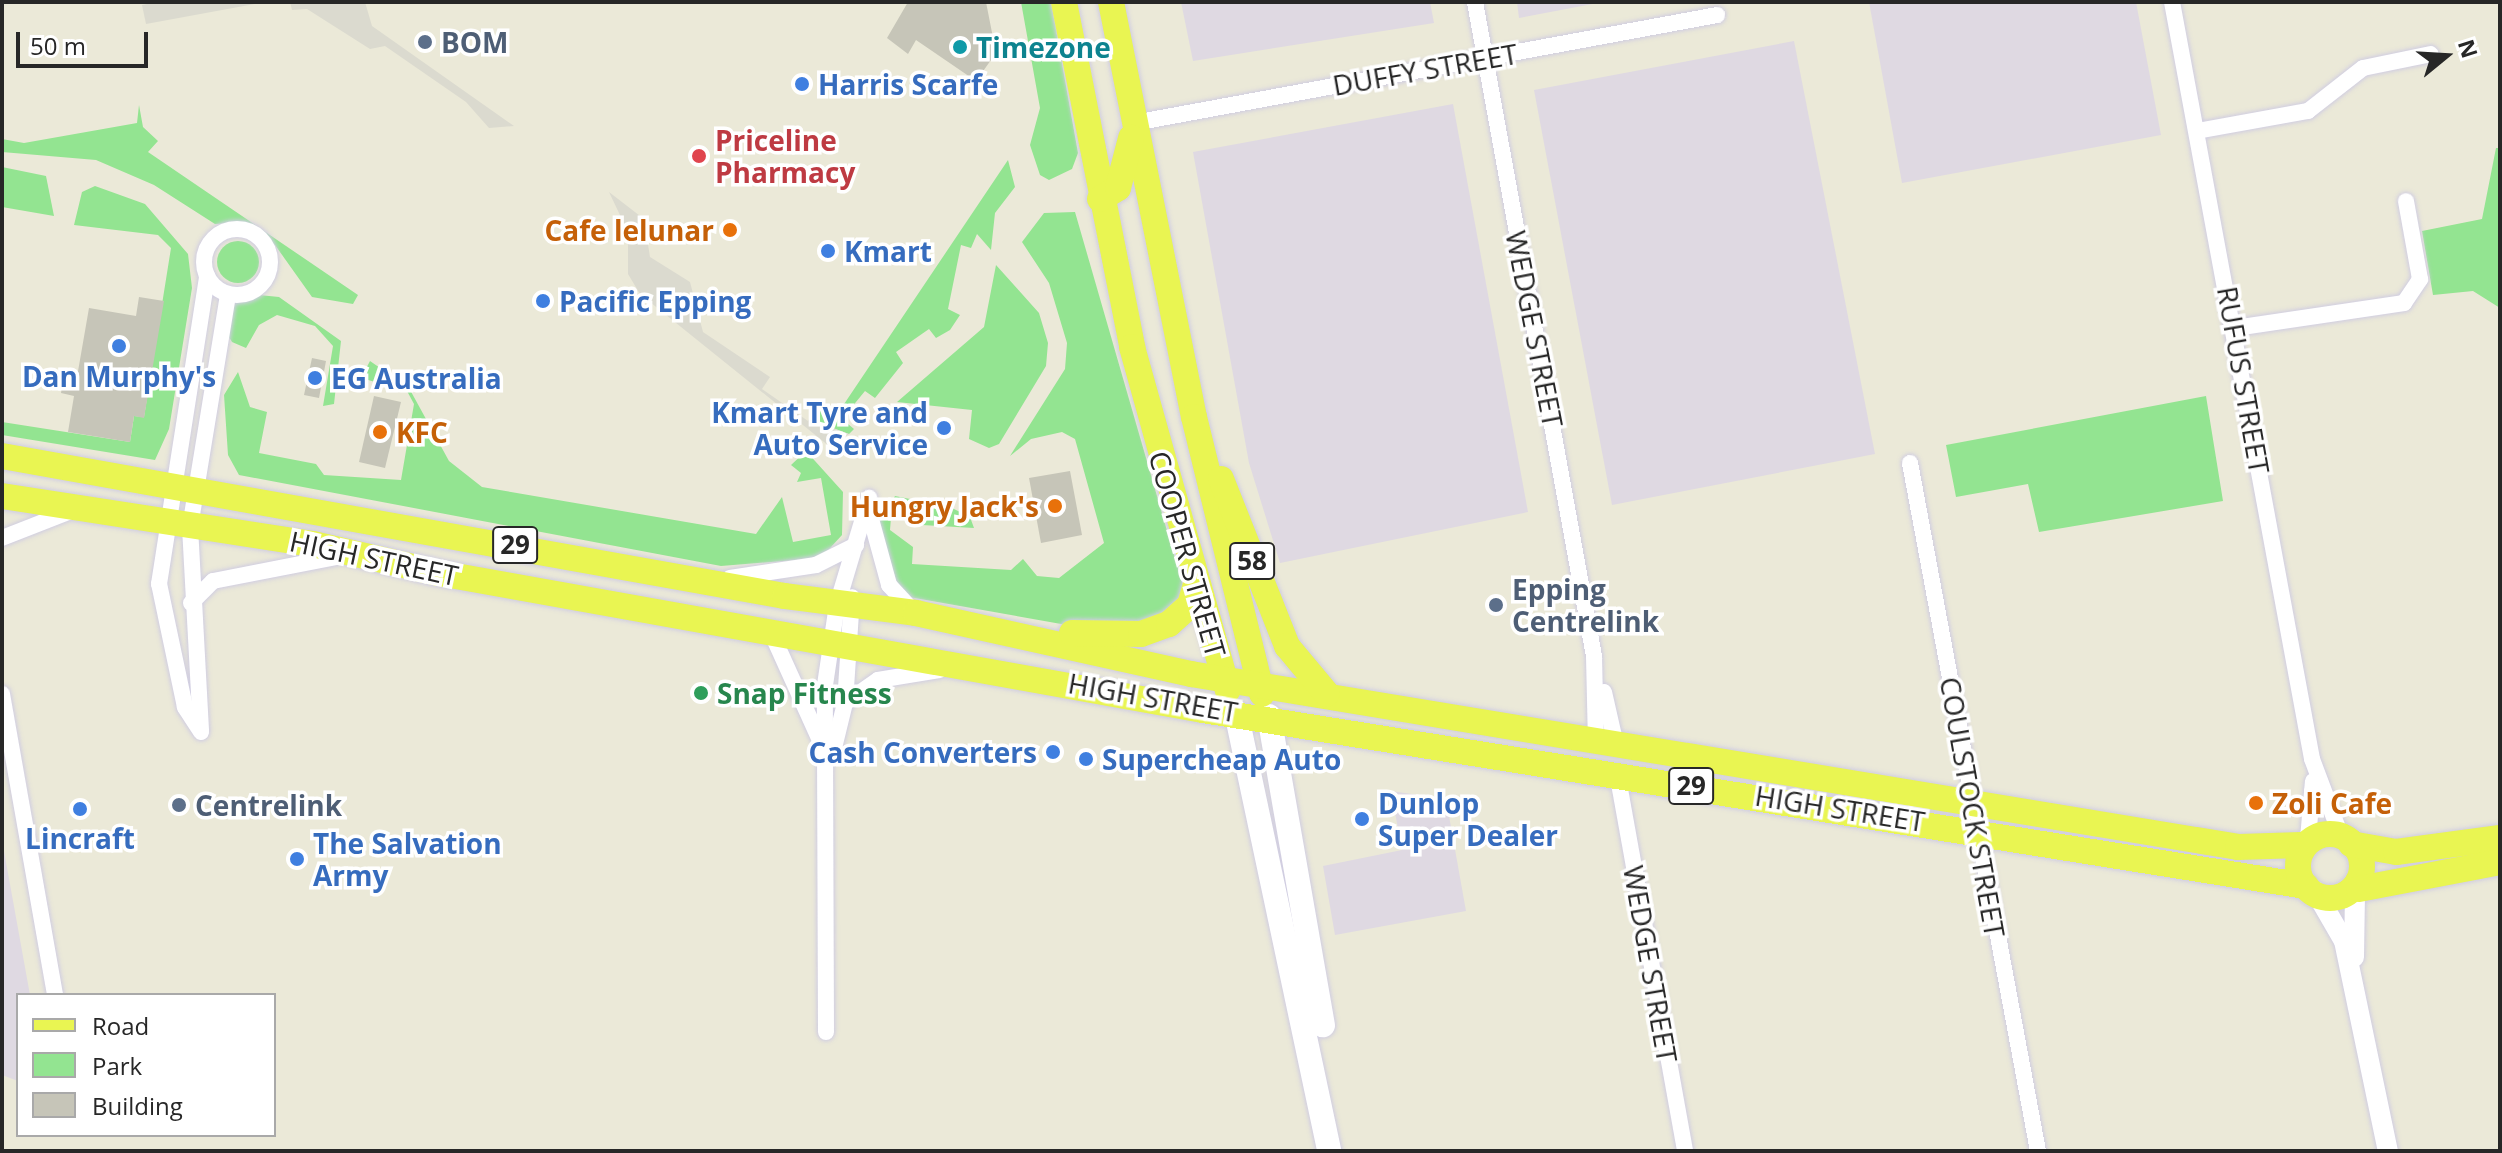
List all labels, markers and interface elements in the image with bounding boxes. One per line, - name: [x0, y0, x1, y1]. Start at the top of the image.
- scale bar: [20, 16, 152, 66]
- north arrow: [2406, 16, 2486, 96]
- place label: BOM: [441, 25, 508, 59]
- text: 50 m: [30, 29, 86, 62]
- place label: Timezone: [976, 30, 1111, 64]
- marker: BOM: [416, 33, 434, 51]
- text: N: [2452, 35, 2486, 62]
- street label: DUFFY STREET: [1330, 36, 1520, 102]
- marker: Timezone: [951, 38, 969, 56]
- place label: Harris Scarfe: [818, 67, 998, 101]
- marker: Harris Scarfe: [793, 75, 811, 93]
- place label: Priceline Pharmacy: [715, 123, 855, 189]
- marker: Priceline Pharmacy: [690, 147, 708, 165]
- place label: Cafe lelunar: [545, 213, 714, 247]
- marker: Cafe lelunar: [721, 221, 739, 239]
- street label: WEDGE STREET: [1499, 228, 1571, 430]
- place label: Kmart: [844, 234, 932, 268]
- marker: Kmart: [819, 242, 837, 260]
- place label: Pacific Epping: [559, 284, 751, 318]
- street label: RUFUS STREET: [2211, 284, 2277, 476]
- marker: Pacific Epping: [534, 292, 552, 310]
- marker: Dan Murphy's: [110, 337, 128, 355]
- place label: Dan Murphy's: [22, 359, 216, 393]
- place label: EG Australia: [331, 361, 502, 395]
- marker: EG Australia: [306, 369, 324, 387]
- place label: Kmart Tyre and Auto Service: [711, 395, 928, 461]
- place label: KFC: [396, 415, 448, 449]
- marker: Kmart Tyre and Auto Service: [935, 419, 953, 437]
- marker: KFC: [371, 423, 389, 441]
- street label: COOPER STREET: [1143, 447, 1233, 661]
- place label: Hungry Jack's: [850, 489, 1039, 523]
- marker: Hungry Jack's: [1046, 497, 1064, 515]
- road number: 29: [491, 523, 539, 567]
- street label: HIGH STREET: [287, 524, 461, 592]
- road number: 58: [1228, 539, 1276, 583]
- place label: Epping Centrelink: [1512, 572, 1659, 638]
- marker: Epping Centrelink: [1487, 596, 1505, 614]
- street label: HIGH STREET: [1066, 666, 1240, 728]
- street label: COULSTOCK STREET: [1934, 674, 2012, 940]
- place label: Snap Fitness: [717, 676, 892, 710]
- marker: Snap Fitness: [692, 684, 710, 702]
- place label: Cash Converters: [809, 735, 1037, 769]
- place label: Supercheap Auto: [1102, 742, 1341, 776]
- marker: Cash Converters: [1044, 743, 1062, 761]
- marker: Supercheap Auto: [1077, 750, 1095, 768]
- road number: 29: [1667, 764, 1715, 808]
- street label: HIGH STREET: [1753, 778, 1927, 838]
- place label: Dunlop Super Dealer: [1378, 786, 1558, 852]
- place label: Zoli Cafe: [2272, 786, 2392, 820]
- place label: Centrelink: [195, 788, 342, 822]
- marker: Zoli Cafe: [2247, 794, 2265, 812]
- marker: Centrelink: [170, 796, 188, 814]
- marker: Lincraft: [71, 800, 89, 818]
- marker: Dunlop Super Dealer: [1353, 810, 1371, 828]
- place label: Lincraft: [25, 821, 135, 855]
- place label: The Salvation Army: [313, 826, 502, 892]
- marker: The Salvation Army: [288, 850, 306, 868]
- street label: WEDGE STREET: [1617, 863, 1685, 1065]
- legend: [16, 993, 276, 1137]
- text: Road: [92, 1009, 149, 1042]
- text: Park: [92, 1049, 142, 1082]
- text: Building: [92, 1089, 183, 1122]

